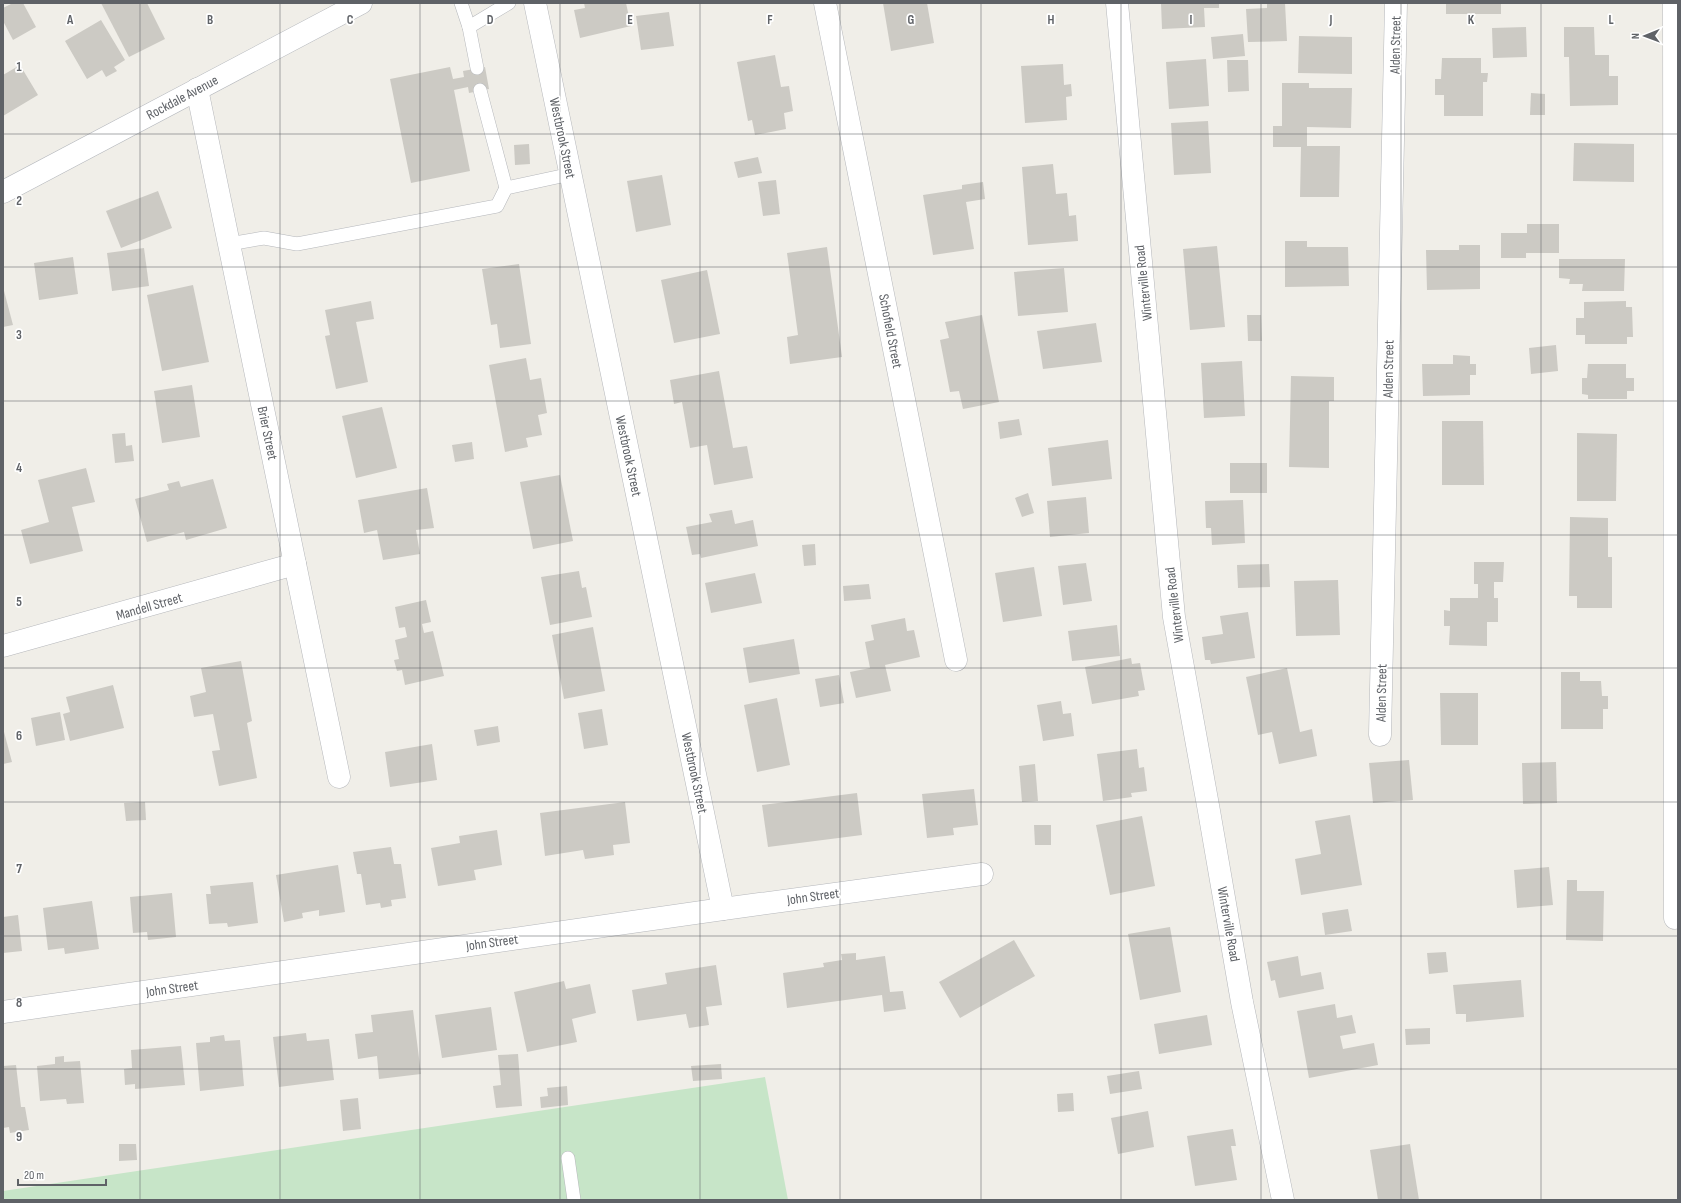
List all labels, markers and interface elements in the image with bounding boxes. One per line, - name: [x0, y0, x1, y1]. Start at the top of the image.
- text: A: [66, 12, 74, 28]
- text: B: [207, 12, 213, 28]
- text: C: [347, 12, 354, 28]
- text: D: [487, 12, 494, 28]
- text: E: [627, 12, 633, 28]
- text: F: [767, 12, 773, 28]
- text: G: [908, 12, 915, 28]
- text: H: [1048, 12, 1055, 28]
- text: I: [1190, 12, 1193, 28]
- text: J: [1329, 12, 1333, 28]
- text: K: [1468, 12, 1475, 28]
- text: L: [1608, 12, 1614, 28]
- street label: Alden Street: [1386, 16, 1405, 75]
- north arrow: [1625, 16, 1665, 56]
- text: N: [1629, 33, 1642, 39]
- text: 1: [16, 59, 22, 75]
- street label: Rockdale Avenue: [143, 71, 221, 123]
- street label: Westbrook Street: [546, 96, 579, 180]
- text: 2: [16, 193, 22, 209]
- street label: Winterville Road: [1131, 244, 1156, 322]
- street label: Schofield Street: [875, 293, 906, 370]
- text: 3: [16, 327, 22, 343]
- street label: Alden Street: [1379, 340, 1398, 399]
- street label: Brier Street: [254, 405, 281, 461]
- street label: Westbrook Street: [612, 414, 645, 498]
- text: 4: [16, 460, 22, 476]
- street label: Winterville Road: [1161, 566, 1188, 644]
- street label: Mandell Street: [114, 589, 184, 624]
- text: 5: [16, 594, 22, 610]
- street label: Alden Street: [1372, 664, 1391, 723]
- text: 6: [16, 728, 22, 744]
- street label: Westbrook Street: [678, 731, 711, 815]
- text: 7: [16, 861, 22, 877]
- street label: John Street: [785, 884, 840, 909]
- street label: Winterville Road: [1214, 885, 1244, 963]
- street label: John Street: [464, 930, 519, 955]
- street label: John Street: [144, 976, 199, 1001]
- text: 8: [16, 995, 22, 1011]
- text: 9: [16, 1129, 22, 1145]
- scale bar: [18, 1161, 106, 1187]
- text: 20 m: [24, 1168, 44, 1183]

